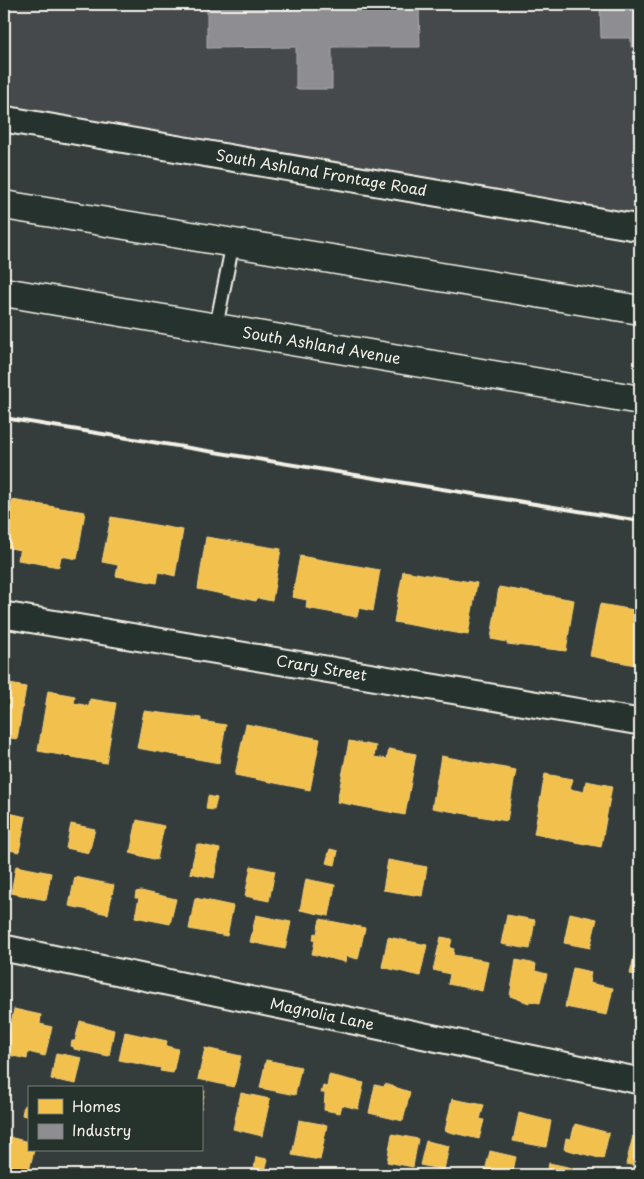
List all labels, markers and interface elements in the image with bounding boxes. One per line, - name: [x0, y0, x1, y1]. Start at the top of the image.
- street label: South Ashland Frontage Road: [214, 143, 429, 201]
- street label: South Ashland Avenue: [241, 320, 403, 369]
- street label: Crary Street: [275, 648, 369, 686]
- street label: Magnolia Lane: [268, 991, 377, 1035]
- legend: [28, 1086, 202, 1152]
- text: Homes: [72, 1094, 121, 1117]
- text: Industry: [72, 1118, 131, 1141]

